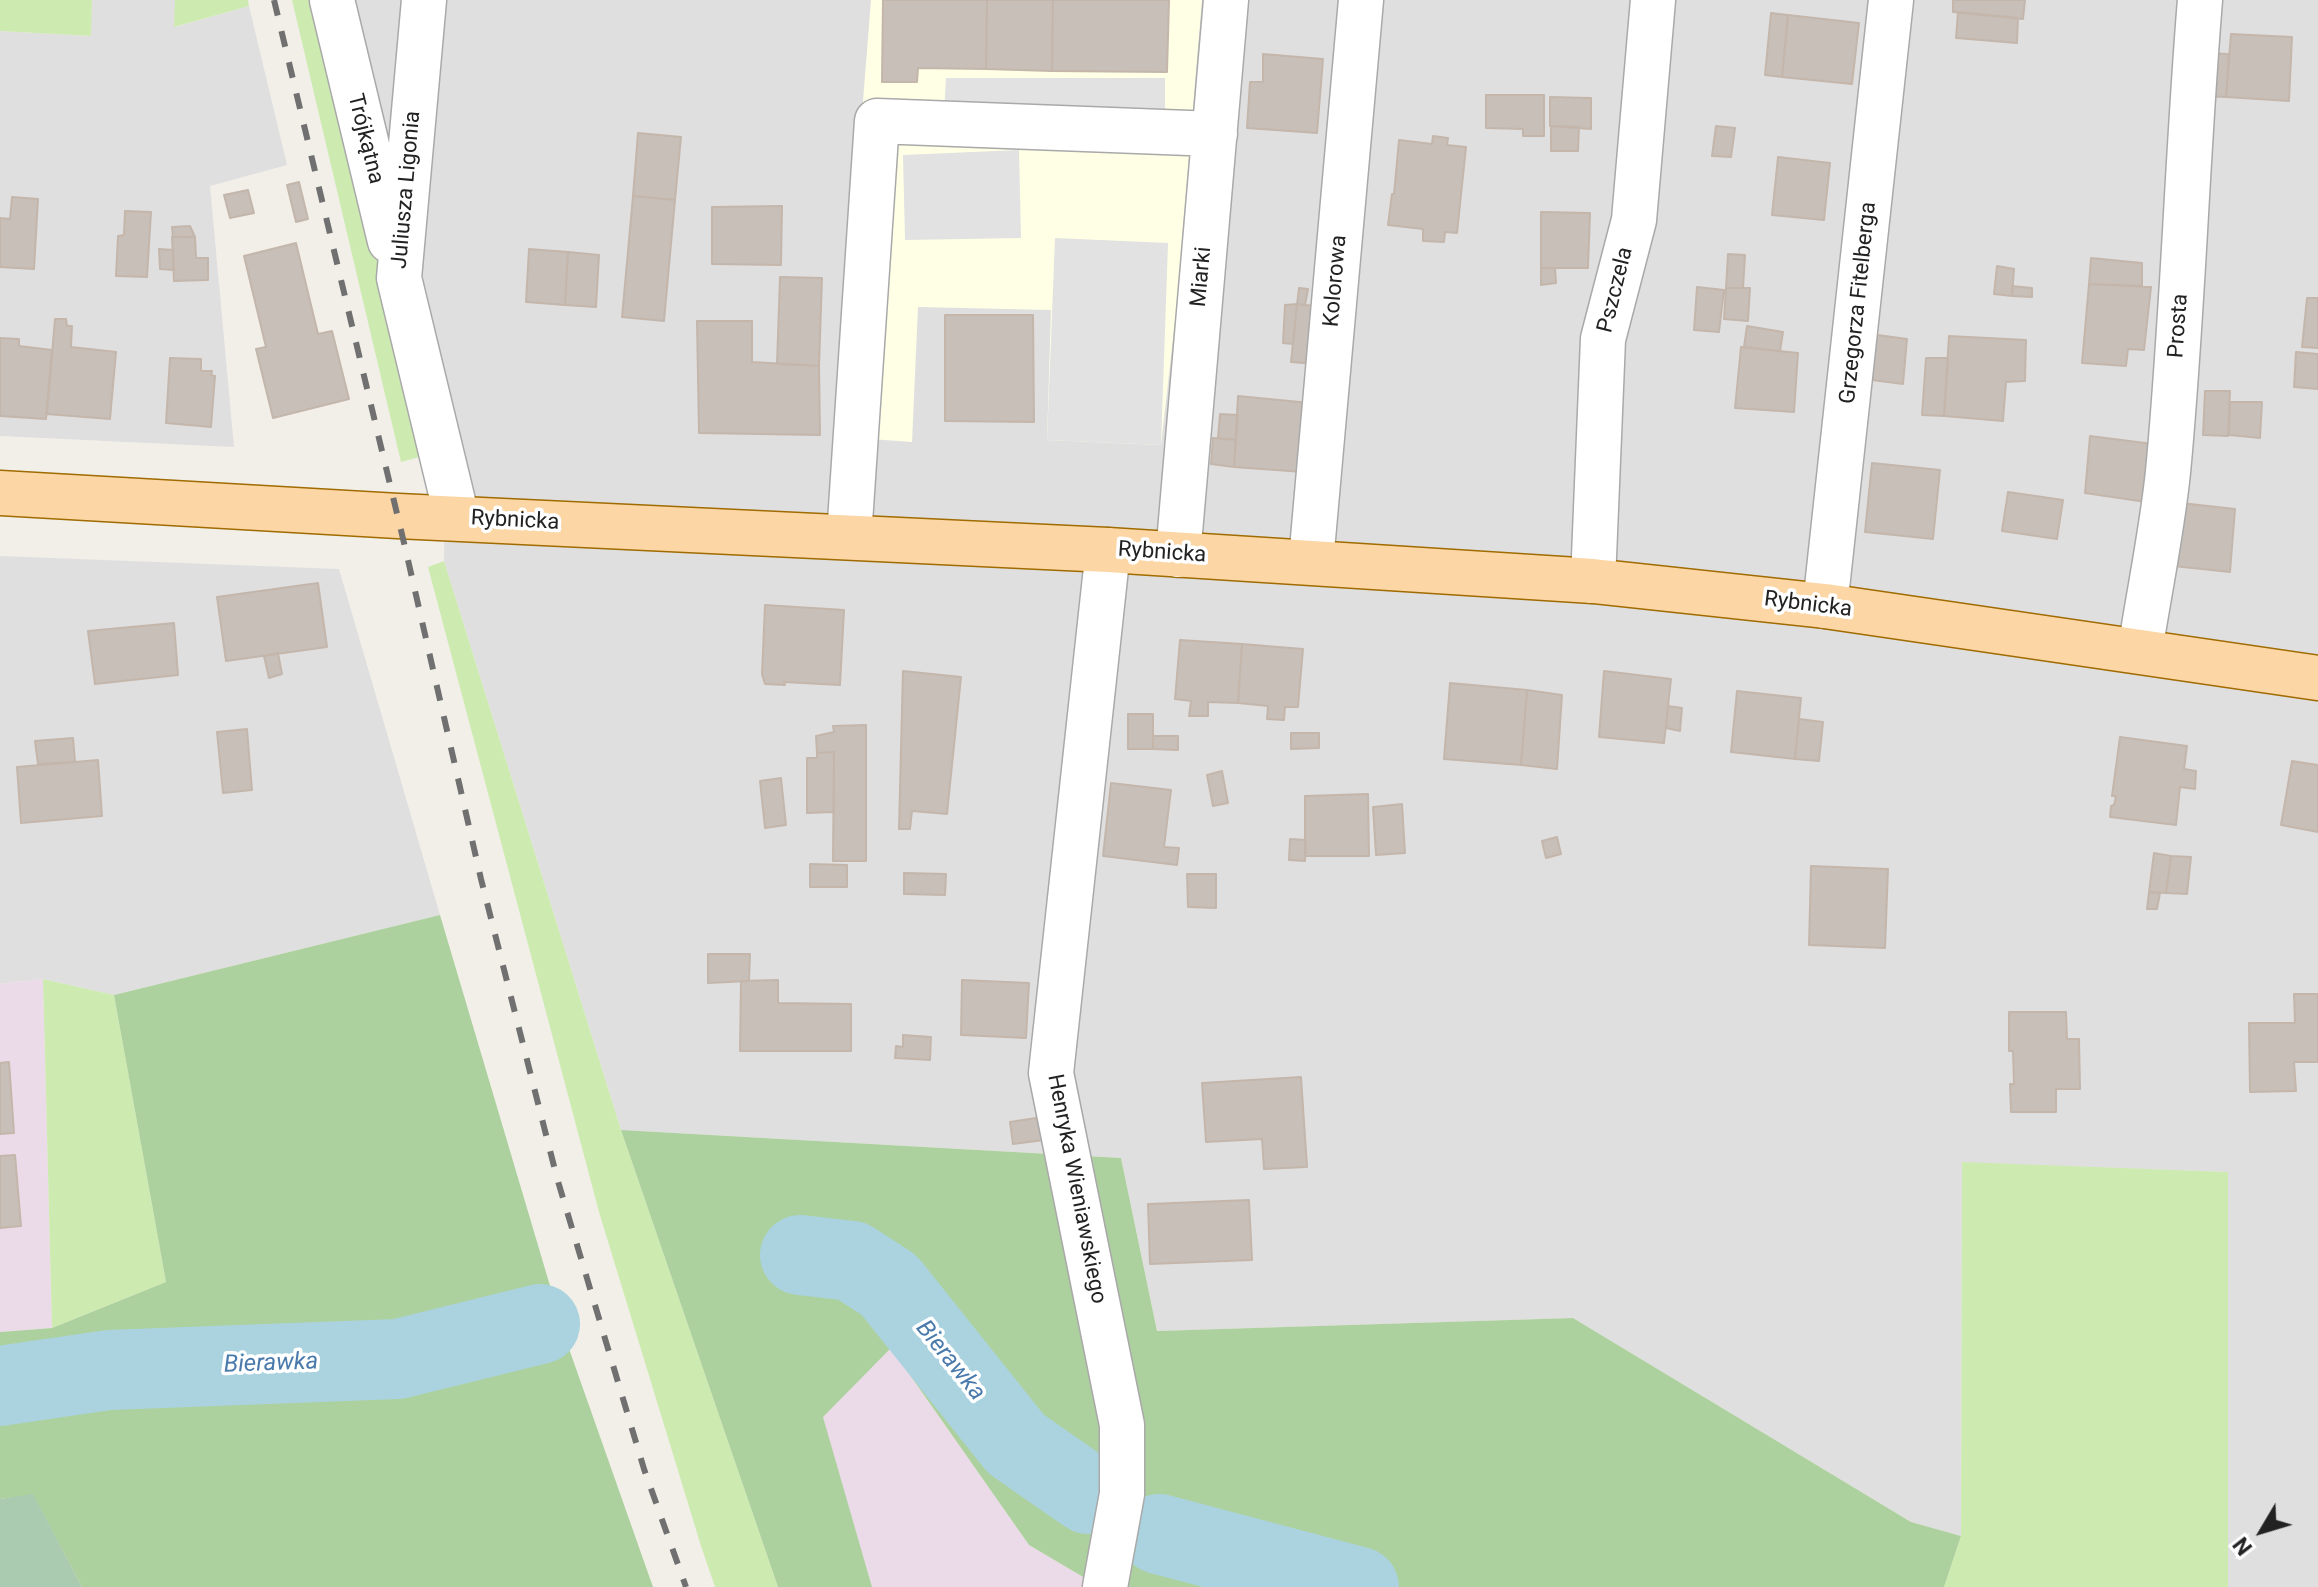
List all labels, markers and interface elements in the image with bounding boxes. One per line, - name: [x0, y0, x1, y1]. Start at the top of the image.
- street label: Trójkątna: [341, 91, 389, 187]
- street label: Juliusza Ligonia: [387, 110, 427, 270]
- street label: Grzegorza Fitelberga: [1835, 201, 1883, 405]
- street label: Kolorowa: [1319, 234, 1353, 328]
- street label: Pszczela: [1593, 244, 1639, 336]
- street label: Miarki: [1186, 246, 1218, 308]
- street label: Prosta: [2164, 293, 2194, 359]
- street label: Rybnicka: [470, 506, 560, 536]
- street label: Rybnicka: [1117, 537, 1207, 569]
- street label: Rybnicka: [1762, 587, 1854, 623]
- street label: Henryka Wieniawskiego: [1041, 1072, 1111, 1306]
- water label: Bierawka: [909, 1315, 991, 1407]
- water label: Bierawka: [223, 1348, 319, 1380]
- north arrow: [2222, 1491, 2302, 1571]
- text: N: [2228, 1532, 2257, 1560]

